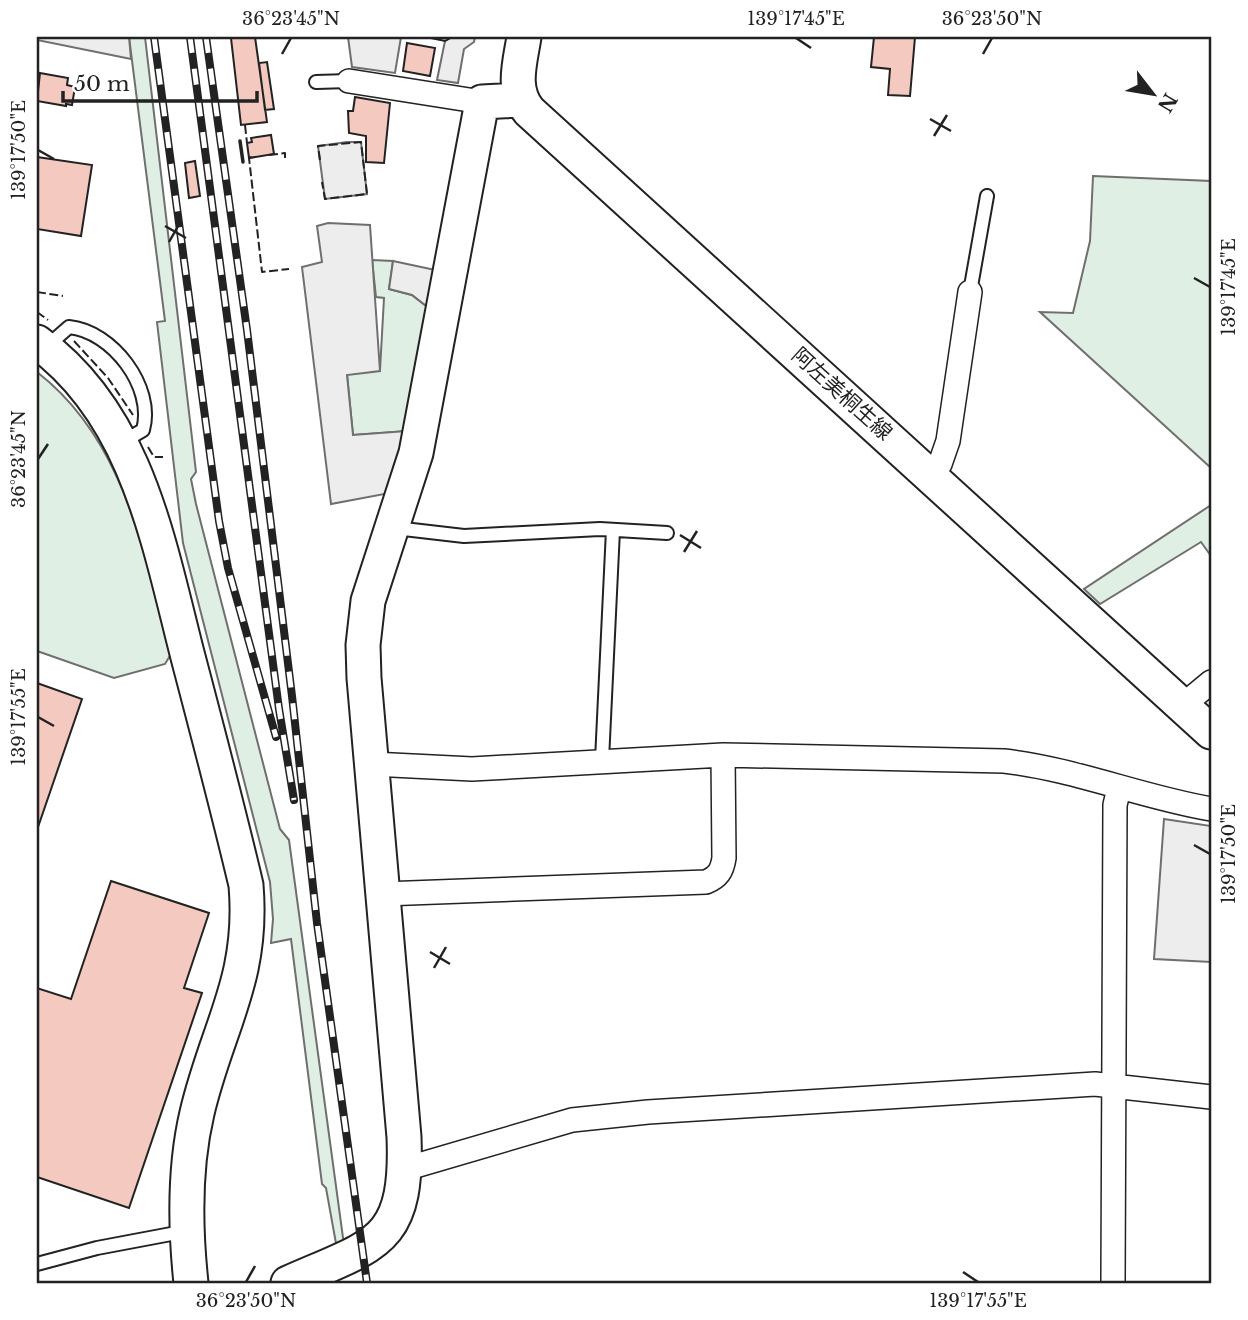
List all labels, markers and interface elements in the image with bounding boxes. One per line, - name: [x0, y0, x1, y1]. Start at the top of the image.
- text: 36°23'45"N: [242, 8, 340, 30]
- text: 139°17'45"E: [747, 8, 845, 30]
- text: 36°23'50"N: [942, 8, 1042, 30]
- scale bar: [63, 60, 257, 104]
- north arrow: [1118, 60, 1188, 130]
- text: 50 m: [74, 71, 130, 97]
- text: N: [1153, 89, 1182, 116]
- text: 139°17'50"E: [8, 100, 30, 200]
- text: 139°17'45"E: [1218, 238, 1240, 336]
- street label: 阿左美桐生線: [786, 342, 898, 446]
- text: 36°23'45"N: [8, 410, 30, 508]
- text: 139°17'55"E: [8, 668, 30, 766]
- text: 139°17'50"E: [1218, 804, 1240, 904]
- text: 36°23'50"N: [196, 1290, 296, 1312]
- text: 139°17'55"E: [929, 1290, 1027, 1312]

